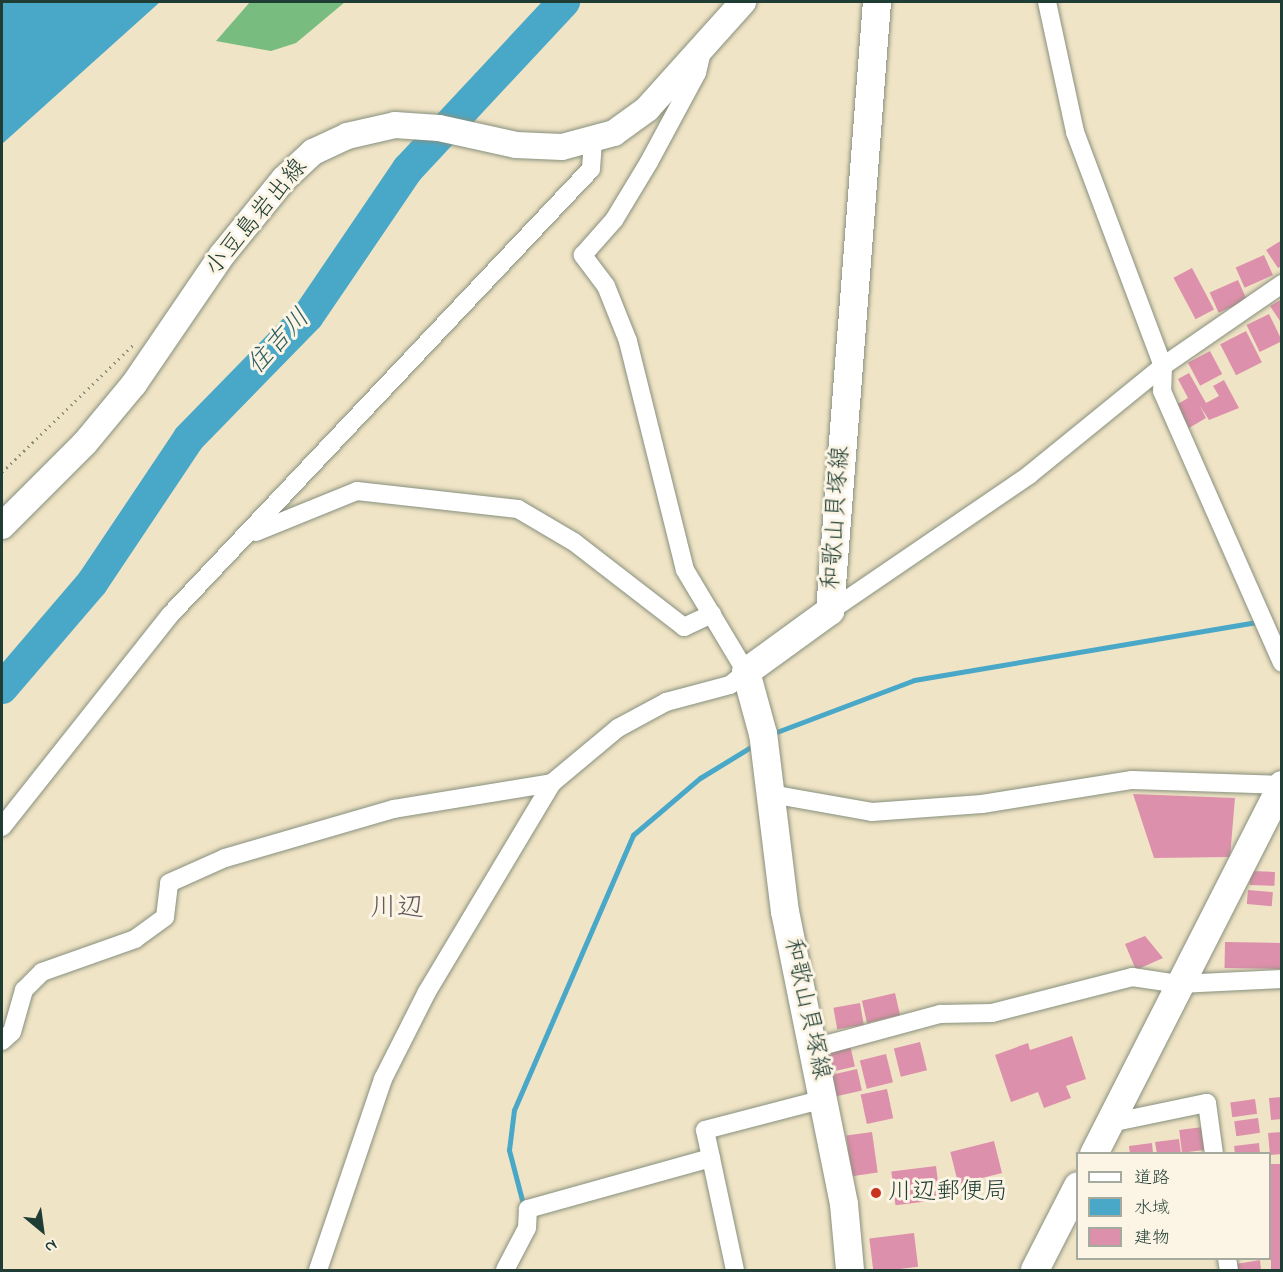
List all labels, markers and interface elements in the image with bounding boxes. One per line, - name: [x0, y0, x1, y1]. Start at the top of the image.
- street label: 小豆島岩出線: [200, 154, 314, 282]
- water label: 住吉川: [242, 304, 318, 382]
- street label: 和歌山貝塚線: [818, 445, 856, 591]
- district label: 川辺: [370, 893, 424, 925]
- street label: 和歌山貝塚線: [777, 936, 835, 1082]
- legend: [1076, 1152, 1271, 1260]
- text: 道路: [1134, 1166, 1170, 1192]
- place label: 川辺郵便局: [888, 1179, 1008, 1207]
- marker: 川辺郵便局: [869, 1186, 883, 1200]
- text: 水域: [1134, 1196, 1170, 1222]
- north arrow: [12, 1200, 72, 1260]
- text: 建物: [1134, 1226, 1170, 1252]
- text: N: [40, 1233, 61, 1259]

